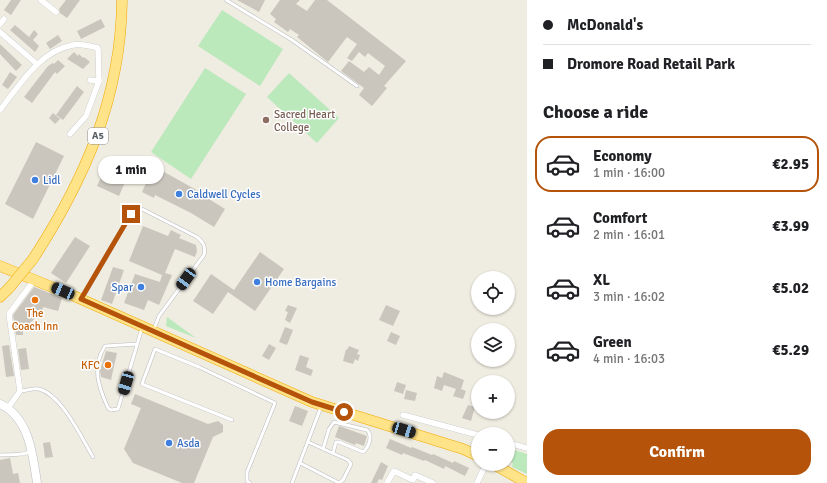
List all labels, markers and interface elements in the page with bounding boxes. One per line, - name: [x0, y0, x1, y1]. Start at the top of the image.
- text: McDonald's: [567, 16, 643, 34]
- text: Dromore Road Retail Park: [567, 55, 735, 73]
- text: Choose a ride: [543, 101, 648, 123]
- place label: Sacred Heart College: [274, 108, 335, 134]
- marker: Sacred Heart College: [261, 115, 271, 125]
- road number: A5: [88, 128, 108, 144]
- icon: car: [545, 146, 581, 182]
- text: Economy: [593, 147, 652, 165]
- text: €2.95: [772, 155, 809, 173]
- callout: 1 min: [98, 156, 164, 184]
- text: 1 min: [115, 162, 147, 178]
- text: 1 min · 16:00: [593, 165, 665, 181]
- place label: Lidl: [43, 174, 61, 187]
- marker: Lidl: [30, 175, 40, 185]
- place label: Caldwell Cycles: [187, 188, 261, 201]
- marker: Caldwell Cycles: [174, 189, 184, 199]
- route end: [122, 205, 140, 223]
- icon: car: [545, 208, 581, 244]
- text: Comfort: [593, 209, 647, 227]
- text: €3.99: [772, 217, 809, 235]
- text: 2 min · 16:01: [593, 227, 665, 243]
- car: [174, 266, 198, 292]
- icon: car: [545, 270, 581, 306]
- map controls: [471, 271, 515, 471]
- button: locate: [471, 271, 515, 315]
- text: XL: [593, 271, 610, 289]
- place label: Home Bargains: [265, 276, 336, 289]
- marker: Home Bargains: [252, 277, 262, 287]
- text: €5.02: [772, 279, 809, 297]
- car: [50, 281, 76, 301]
- place label: Spar: [111, 281, 133, 294]
- marker: Spar: [136, 282, 146, 292]
- text: 3 min · 16:02: [593, 289, 665, 305]
- marker: The Coach Inn: [30, 295, 40, 305]
- place label: The Coach Inn: [12, 307, 58, 333]
- button: layers: [471, 323, 515, 367]
- icon: car: [545, 332, 581, 368]
- text: Green: [593, 333, 632, 351]
- text: €5.29: [772, 341, 809, 359]
- text: 4 min · 16:03: [593, 351, 665, 367]
- place label: KFC: [81, 359, 100, 372]
- marker: KFC: [103, 360, 113, 370]
- car: [117, 370, 135, 396]
- button: +: [471, 375, 515, 419]
- route start: [335, 403, 353, 421]
- car: [391, 421, 417, 439]
- button: −: [471, 427, 515, 471]
- button: Confirm: [543, 429, 811, 475]
- place label: Asda: [177, 437, 200, 450]
- marker: Asda: [164, 438, 174, 448]

